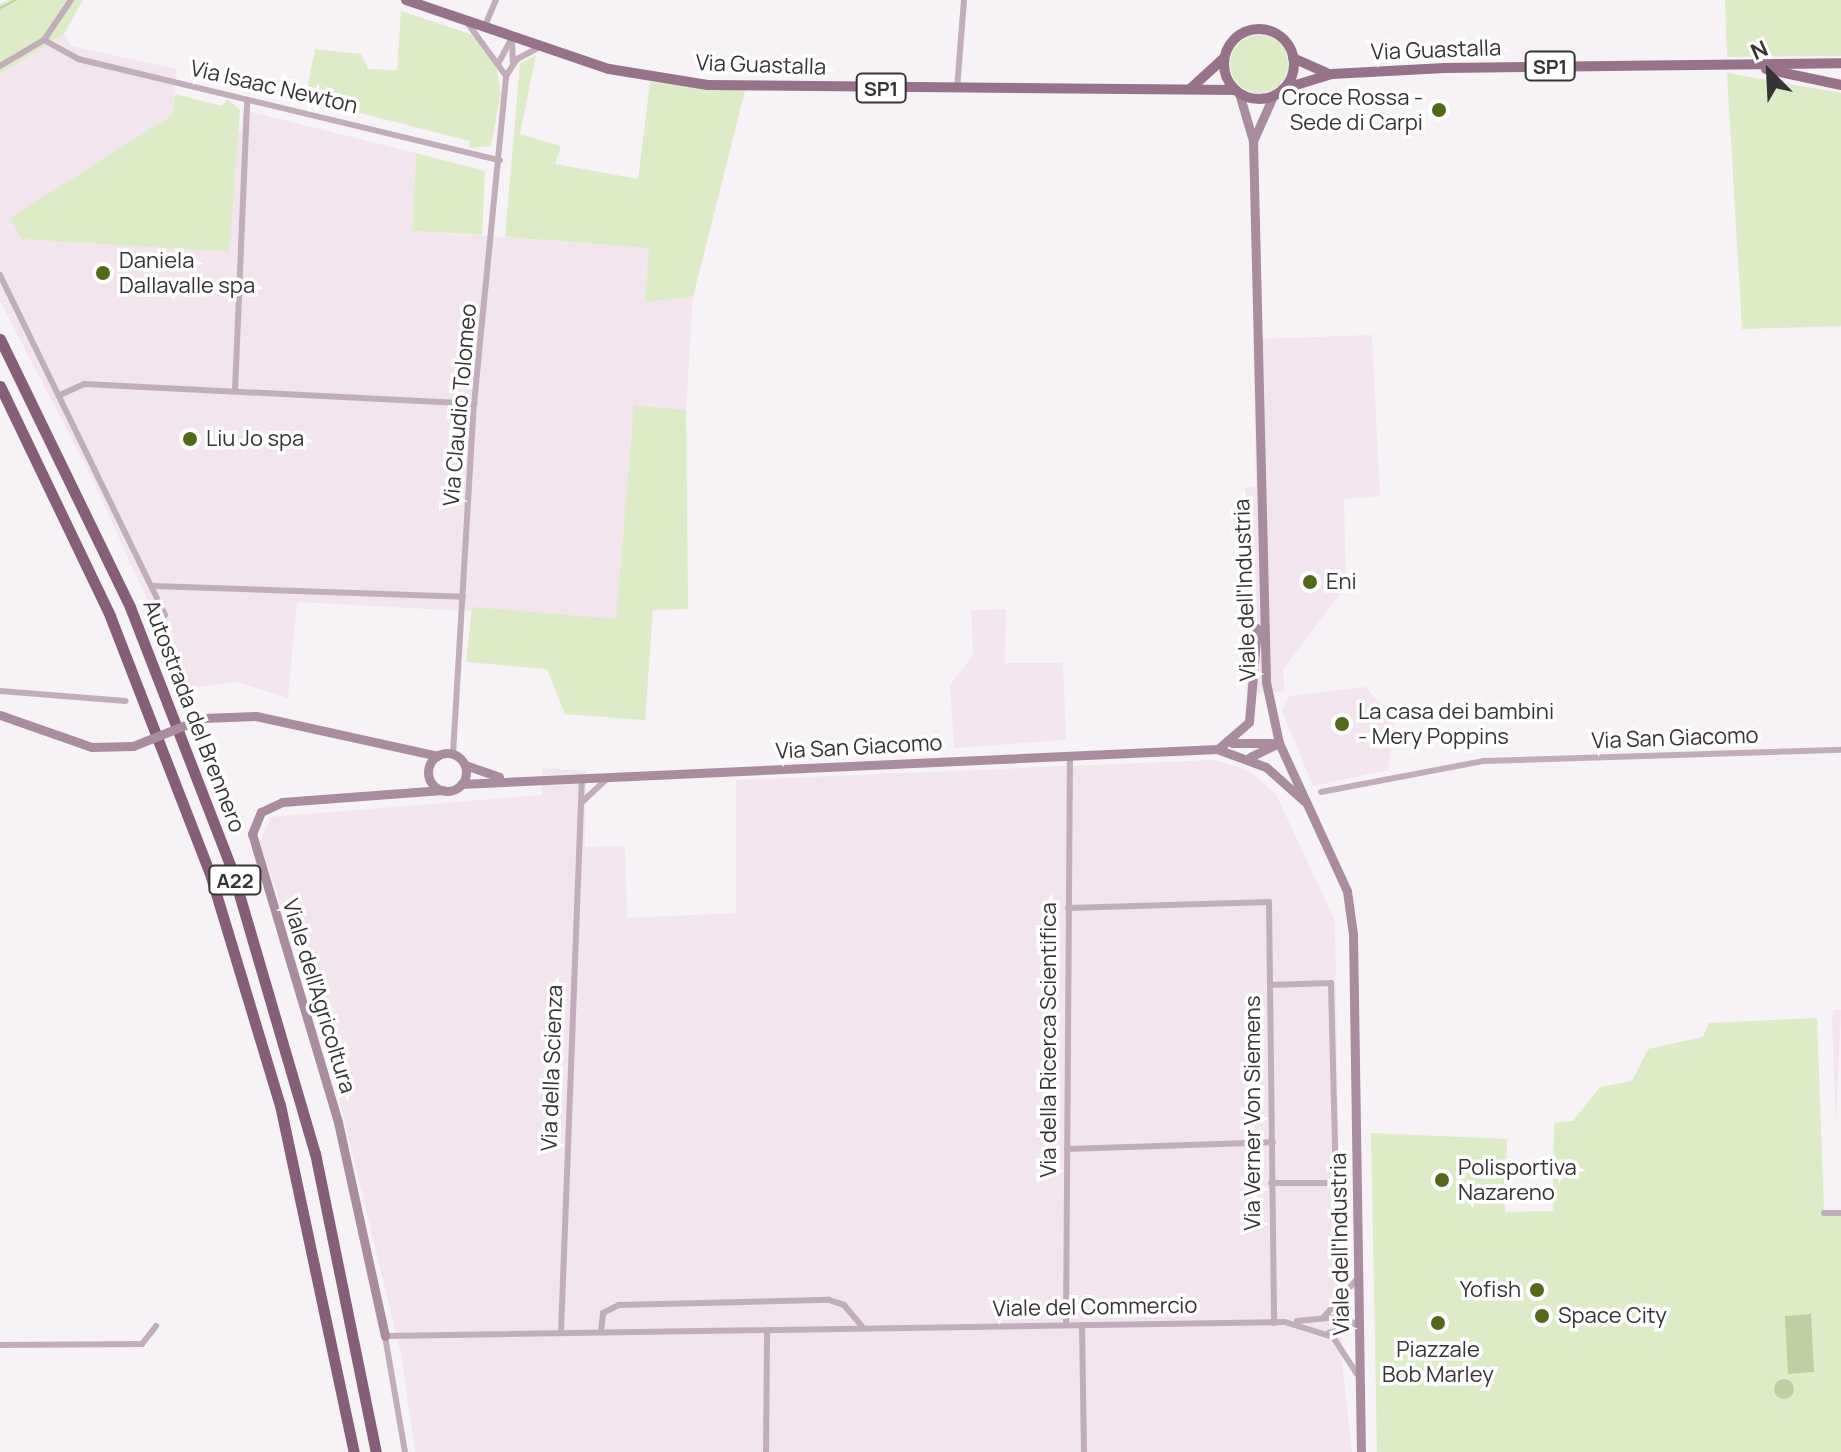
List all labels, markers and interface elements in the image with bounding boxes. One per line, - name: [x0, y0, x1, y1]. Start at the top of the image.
- north arrow: [1729, 32, 1809, 112]
- text: N: [1746, 33, 1773, 67]
- street label: Via Guastalla: [1370, 35, 1502, 65]
- street label: Via Guastalla: [695, 50, 827, 80]
- road number: SP1: [1524, 50, 1576, 82]
- street label: Via Isaac Newton: [188, 55, 360, 119]
- road number: SP1: [855, 72, 907, 104]
- place label: Croce Rossa - Sede di Carpi: [1282, 84, 1423, 136]
- marker: Croce Rossa - Sede di Carpi: [1430, 101, 1448, 119]
- place label: Daniela Dallavalle spa: [119, 247, 255, 298]
- marker: Daniela Dallavalle spa: [94, 264, 112, 282]
- street label: Via Claudio Tolomeo: [438, 303, 482, 507]
- place label: Liu Jo spa: [206, 426, 304, 452]
- marker: Liu Jo spa: [181, 430, 199, 448]
- street label: Viale dell'Industria: [1229, 498, 1261, 682]
- place label: Eni: [1326, 569, 1357, 595]
- marker: Eni: [1301, 573, 1319, 591]
- street label: Autostrada del Brennero: [137, 596, 251, 836]
- place label: La casa dei bambini - Mery Poppins: [1358, 698, 1554, 750]
- marker: La casa dei bambini - Mery Poppins: [1333, 715, 1351, 733]
- street label: Via San Giacomo: [1591, 722, 1759, 754]
- street label: Via San Giacomo: [775, 729, 943, 765]
- road number: A22: [207, 864, 263, 896]
- street label: Viale dell'Agricoltura: [277, 896, 361, 1096]
- street label: Via della Ricerca Scientifica: [1036, 902, 1062, 1178]
- street label: Via della Scienza: [536, 984, 568, 1152]
- street label: Via Verner Von Siemens: [1240, 996, 1266, 1230]
- street label: Viale dell'Industria: [1325, 1152, 1355, 1336]
- place label: Polisportiva Nazareno: [1458, 1154, 1577, 1206]
- marker: Polisportiva Nazareno: [1433, 1171, 1451, 1189]
- place label: Yofish: [1460, 1277, 1521, 1303]
- marker: Yofish: [1528, 1281, 1546, 1299]
- street label: Viale del Commercio: [992, 1292, 1198, 1322]
- place label: Space City: [1558, 1303, 1667, 1329]
- marker: Space City: [1533, 1307, 1551, 1325]
- marker: Piazzale Bob Marley: [1429, 1314, 1447, 1332]
- place label: Piazzale Bob Marley: [1382, 1336, 1494, 1388]

